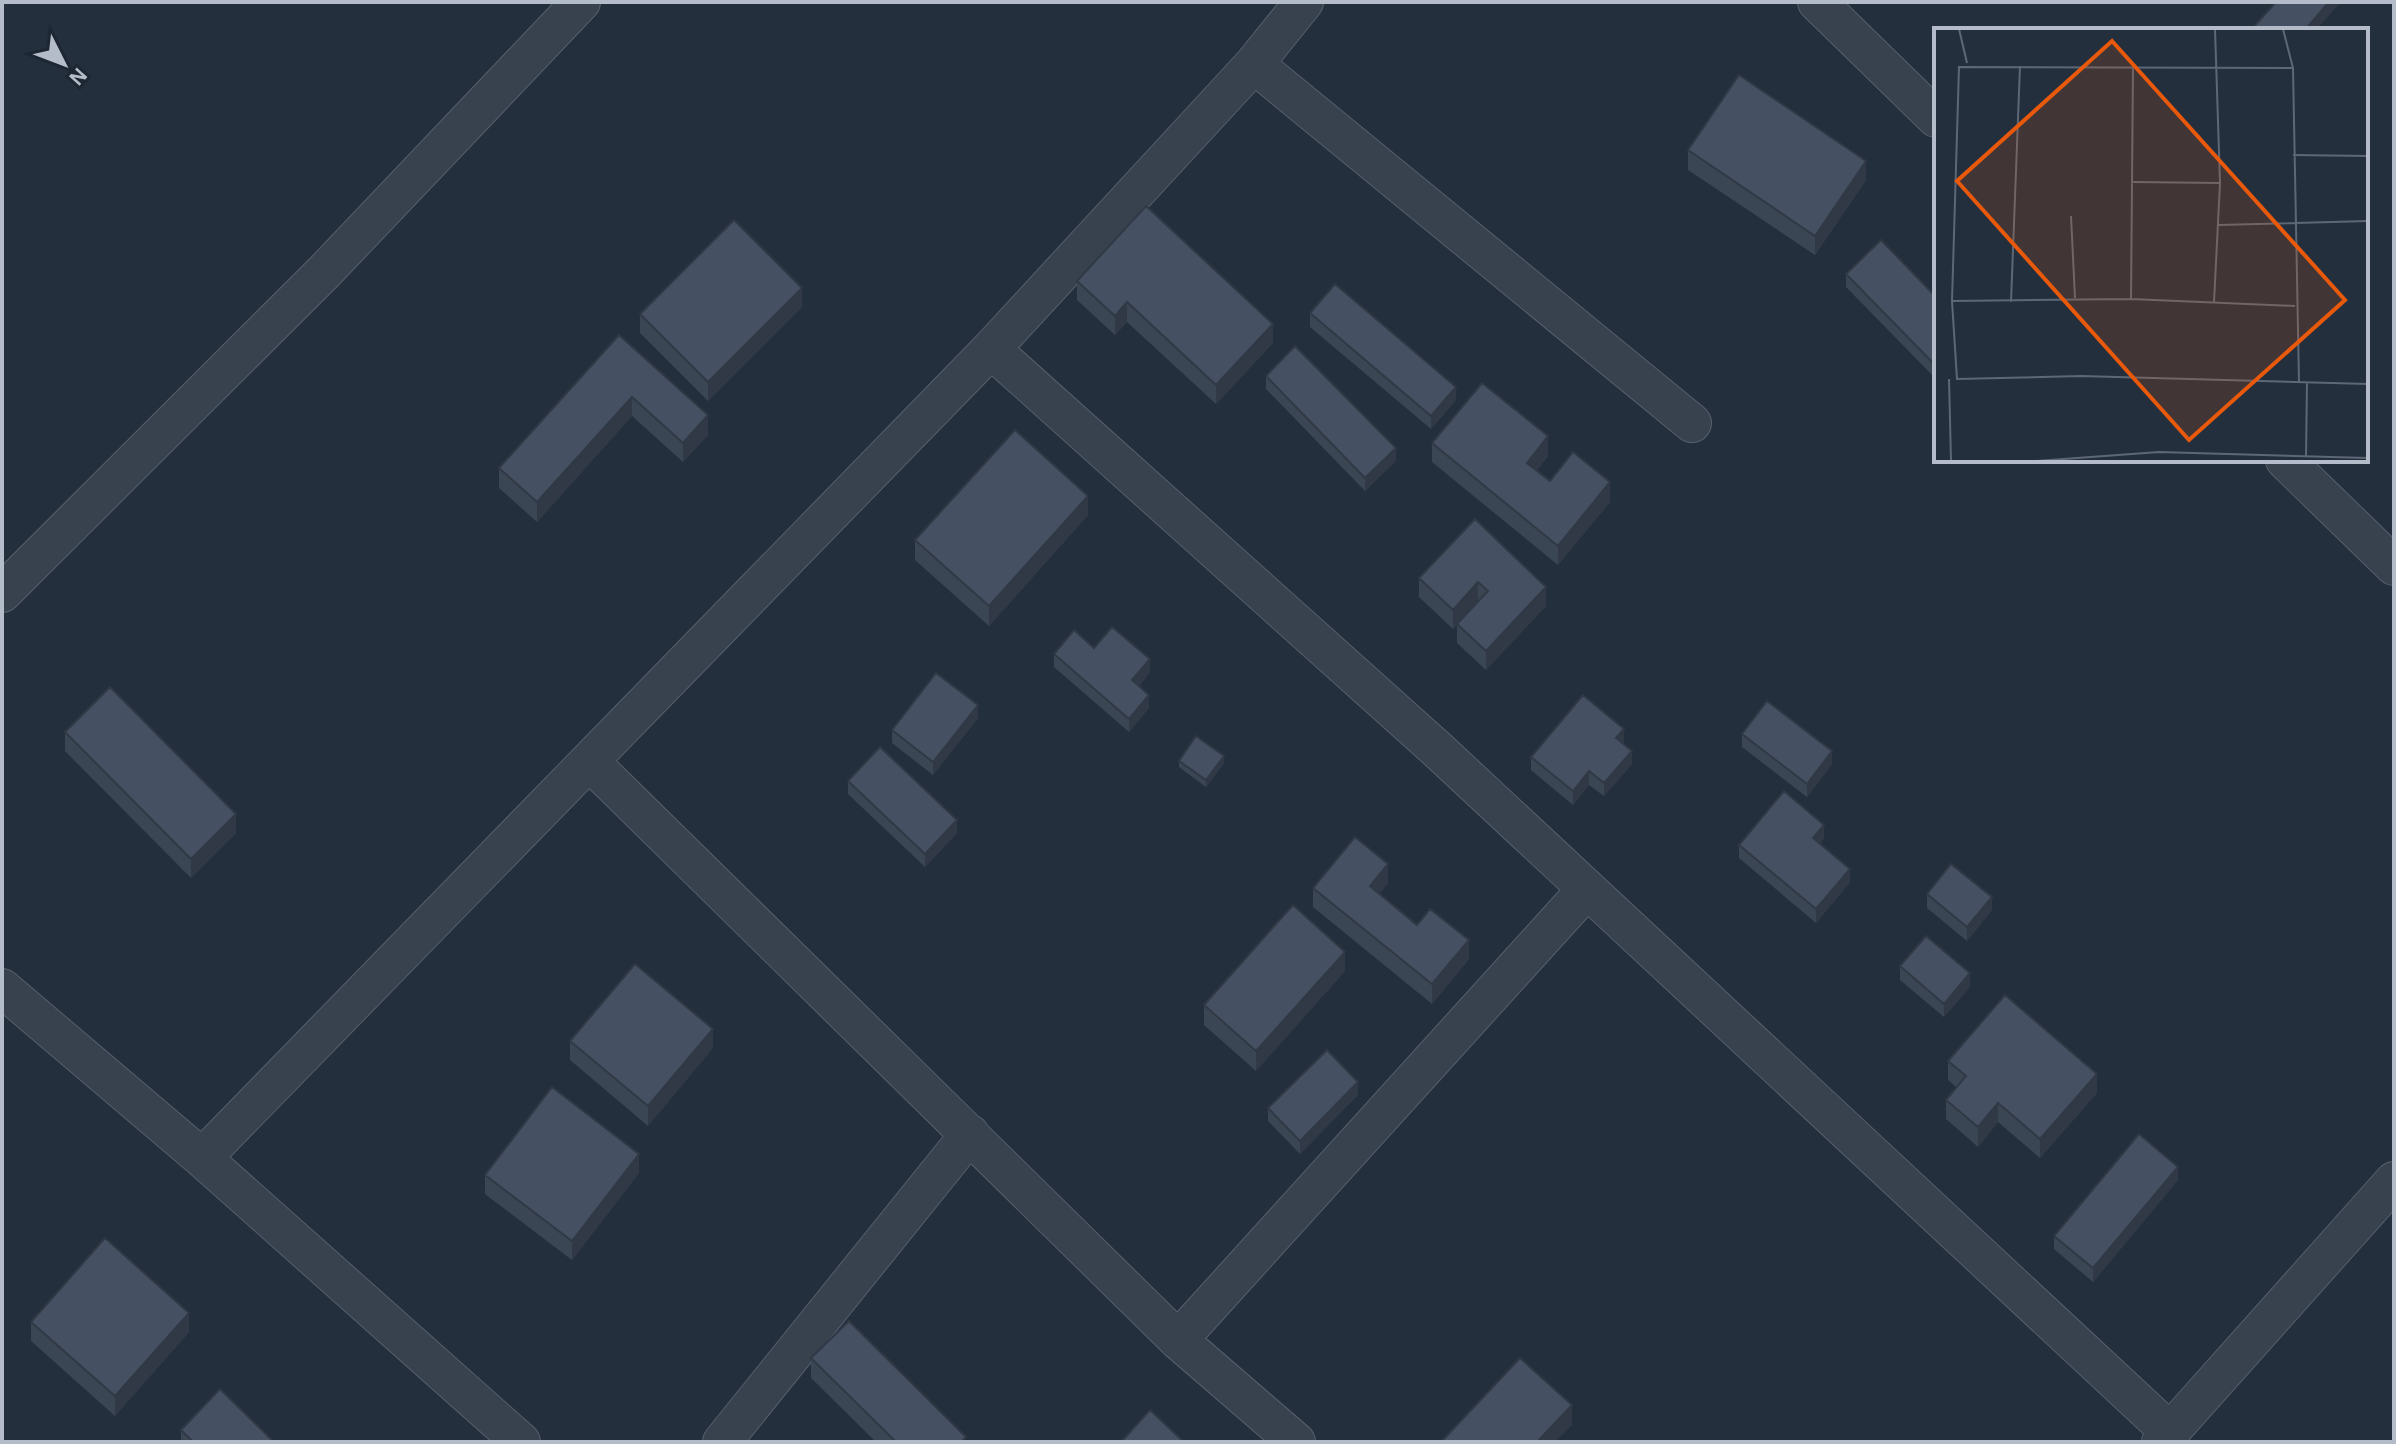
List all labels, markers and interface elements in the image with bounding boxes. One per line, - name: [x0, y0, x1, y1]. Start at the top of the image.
- north arrow: [24, 24, 104, 104]
- inset map: [1934, 28, 2368, 462]
- text: N: [65, 64, 91, 90]

